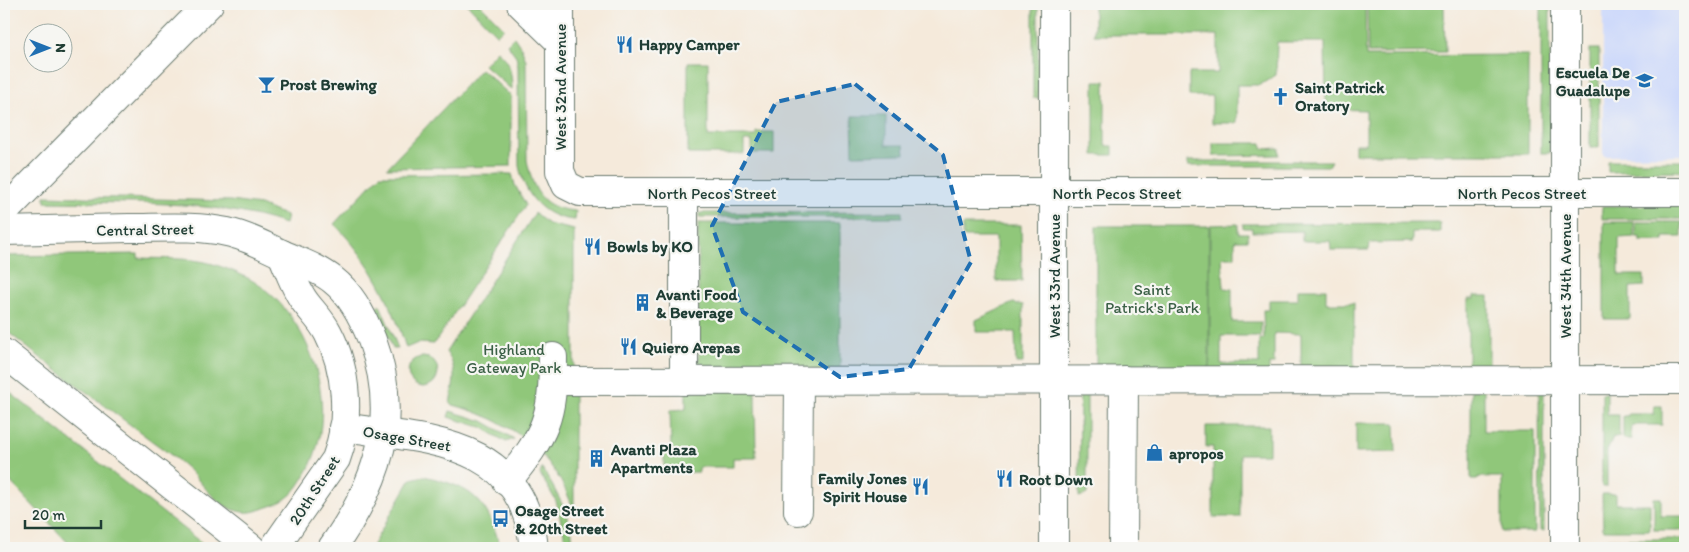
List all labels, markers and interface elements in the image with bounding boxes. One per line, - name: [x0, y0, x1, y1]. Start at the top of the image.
- north arrow: [22, 22, 72, 72]
- street label: West 32nd Avenue: [551, 23, 570, 150]
- restaurant icon: Happy Camper: [615, 34, 635, 54]
- place label: Happy Camper: [639, 35, 740, 55]
- text: N: [52, 43, 69, 53]
- place label: Escuela De Guadalupe: [1556, 63, 1630, 101]
- school or university icon: Escuela De Guadalupe: [1634, 71, 1654, 91]
- bar icon: Prost Brewing: [256, 74, 276, 94]
- place label: Prost Brewing: [280, 75, 378, 95]
- place label: Saint Patrick Oratory: [1295, 78, 1385, 116]
- church icon: Saint Patrick Oratory: [1271, 86, 1291, 106]
- street label: North Pecos Street: [647, 184, 777, 203]
- street label: North Pecos Street: [1052, 184, 1182, 203]
- street label: North Pecos Street: [1457, 184, 1587, 203]
- street label: West 33rd Avenue: [1045, 213, 1064, 338]
- street label: West 34th Avenue: [1556, 213, 1575, 338]
- street label: Central Street: [96, 219, 194, 240]
- restaurant icon: Bowls by KO: [583, 236, 603, 256]
- place label: Bowls by KO: [607, 237, 693, 257]
- park label: Saint Patrick's Park: [1105, 280, 1200, 317]
- place label: Avanti Food & Beverage: [655, 285, 737, 323]
- building icon: Avanti Food & Beverage: [632, 293, 652, 313]
- restaurant icon: Quiero Arepas: [618, 337, 638, 357]
- place label: Quiero Arepas: [642, 338, 740, 358]
- park label: Highland Gateway Park: [467, 340, 561, 377]
- street label: Osage Street: [361, 421, 452, 456]
- place label: Avanti Plaza Apartments: [610, 440, 697, 478]
- shop icon: apropos: [1145, 443, 1165, 463]
- place label: apropos: [1169, 444, 1224, 464]
- building icon: Avanti Plaza Apartments: [587, 448, 607, 468]
- street label: 20th Street: [285, 452, 344, 528]
- place label: Family Jones Spirit House: [818, 469, 907, 507]
- restaurant icon: Root Down: [995, 469, 1015, 489]
- place label: Root Down: [1019, 470, 1094, 489]
- restaurant icon: Family Jones Spirit House: [911, 477, 931, 497]
- scale bar: [25, 497, 101, 529]
- place label: Osage Street & 20th Street: [515, 501, 608, 538]
- text: 20 m: [32, 506, 66, 524]
- bus stop icon: Osage Street & 20th Street: [491, 509, 511, 529]

